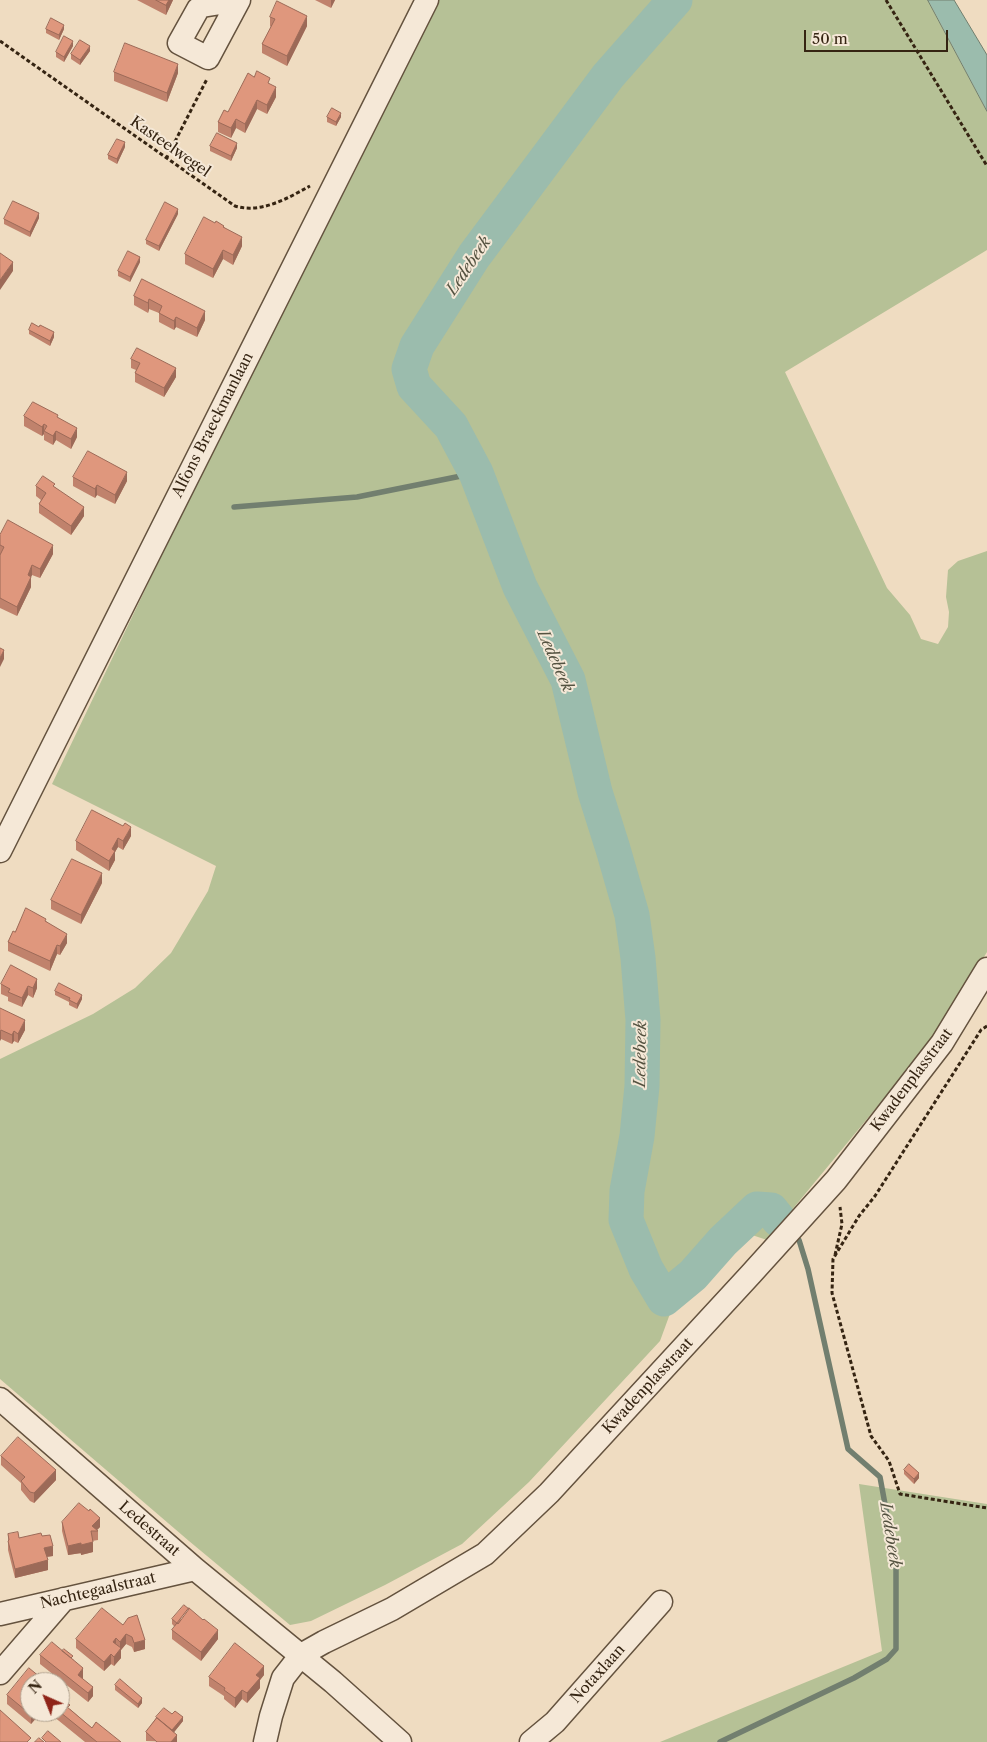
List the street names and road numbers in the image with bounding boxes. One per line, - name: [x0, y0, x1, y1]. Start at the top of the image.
- street label: Kasteelwegel: [127, 113, 213, 181]
- street label: Alfons Braeckmanlaan: [169, 349, 257, 501]
- street label: Kwadenplasstraat: [867, 1025, 957, 1135]
- street label: Kwadenplasstraat: [599, 1334, 697, 1438]
- street label: Ledestraat: [115, 1498, 183, 1560]
- street label: Nachtegaalstraat: [38, 1569, 158, 1613]
- street label: Notaxlaan: [567, 1641, 629, 1707]

